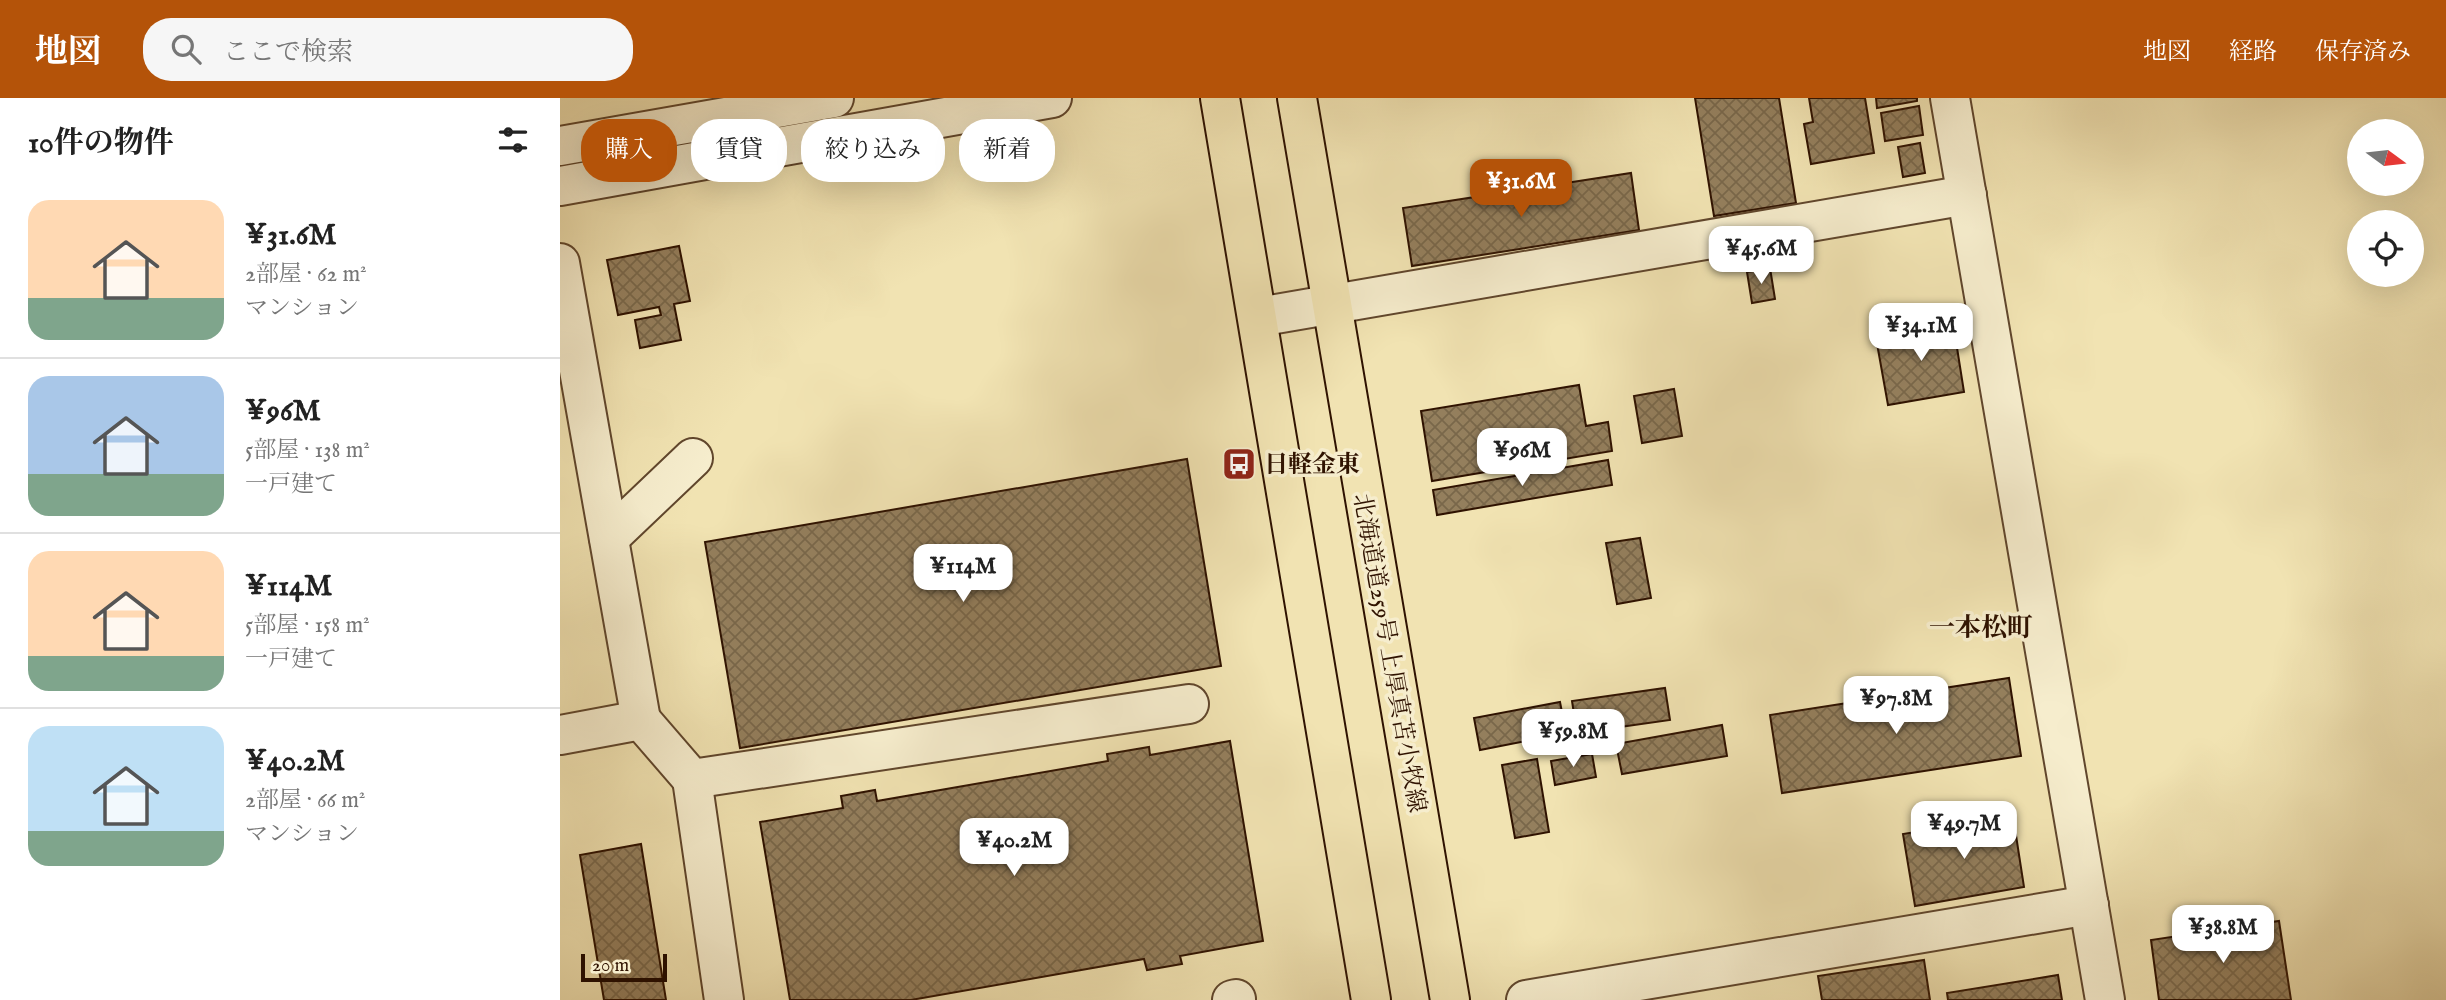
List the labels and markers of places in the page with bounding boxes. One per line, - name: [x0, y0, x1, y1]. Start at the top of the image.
- pin: ¥31.6M: [1464, 159, 1578, 219]
- pin: ¥45.6M: [1704, 226, 1818, 286]
- pin: ¥34.1M: [1864, 303, 1978, 363]
- pin: ¥96M: [1481, 428, 1563, 488]
- bus stop icon: 日軽金東: [1220, 445, 1258, 483]
- place label: 日軽金東: [1264, 450, 1360, 481]
- pin: ¥114M: [914, 545, 1012, 604]
- pin: ¥97.8M: [1839, 676, 1953, 736]
- pin: ¥59.8M: [1516, 710, 1630, 769]
- pin: ¥49.7M: [1907, 802, 2021, 861]
- pin: ¥40.2M: [957, 818, 1071, 878]
- pin: ¥38.8M: [2166, 906, 2280, 965]

